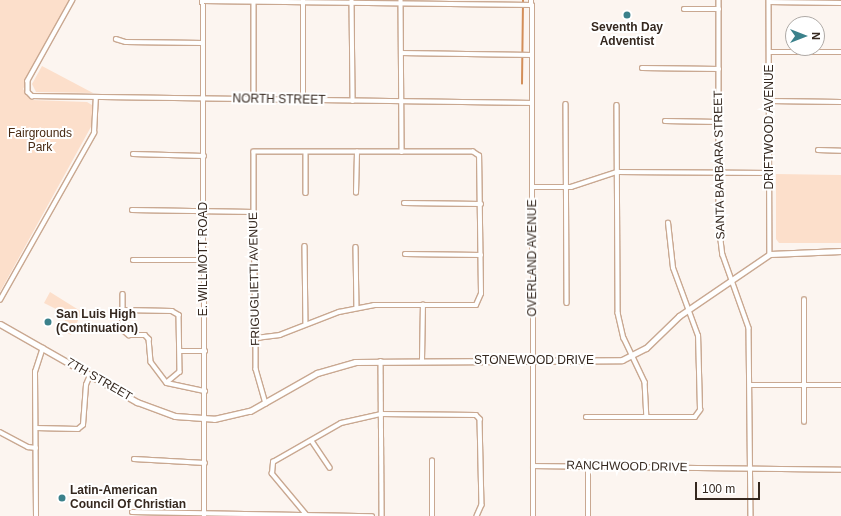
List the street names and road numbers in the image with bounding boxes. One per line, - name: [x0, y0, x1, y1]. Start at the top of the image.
- street label: DRIFTWOOD AVENUE: [763, 64, 777, 190]
- street label: SANTA BARBARA STREET: [711, 90, 729, 240]
- street label: NORTH STREET: [232, 92, 326, 108]
- street label: OVERLAND AVENUE: [526, 199, 540, 317]
- street label: E. WILLMOTT ROAD: [197, 202, 211, 316]
- street label: FRIGUGLIETTI AVENUE: [247, 212, 263, 346]
- street label: STONEWOOD DRIVE: [474, 354, 594, 368]
- street label: 7TH STREET: [64, 355, 134, 405]
- street label: RANCHWOOD DRIVE: [566, 459, 688, 475]

